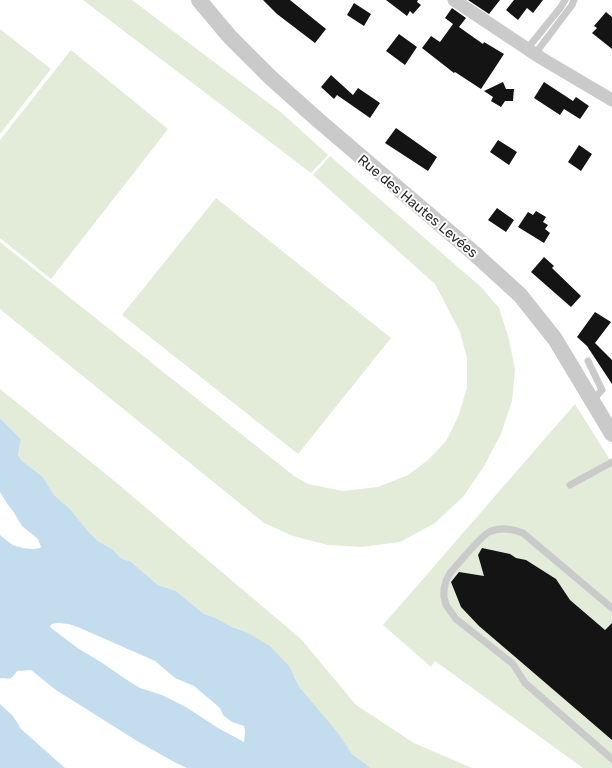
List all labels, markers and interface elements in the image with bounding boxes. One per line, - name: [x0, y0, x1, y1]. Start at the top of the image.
- street label: Rue des Hautes Levées: [354, 151, 481, 262]

